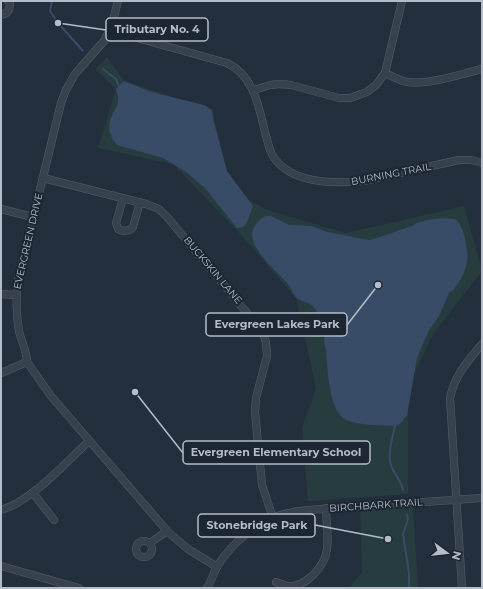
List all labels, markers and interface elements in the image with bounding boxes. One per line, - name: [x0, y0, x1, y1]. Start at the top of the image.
- callout: Tributary No. 4: [106, 18, 208, 41]
- text: Tributary No. 4: [114, 22, 200, 36]
- street label: BURNING TRAIL: [350, 160, 432, 188]
- street label: EVERGREEN DRIVE: [11, 191, 45, 290]
- street label: BUCKSKIN LANE: [181, 233, 245, 307]
- callout: Evergreen Lakes Park: [206, 313, 347, 336]
- text: Evergreen Lakes Park: [214, 317, 340, 331]
- callout: Evergreen Elementary School: [183, 441, 370, 464]
- text: Evergreen Elementary School: [191, 445, 361, 459]
- street label: BIRCHBARK TRAIL: [329, 495, 423, 515]
- callout: Stonebridge Park: [198, 514, 315, 537]
- text: Stonebridge Park: [207, 518, 308, 532]
- north arrow: [427, 533, 467, 573]
- text: N: [449, 549, 465, 562]

